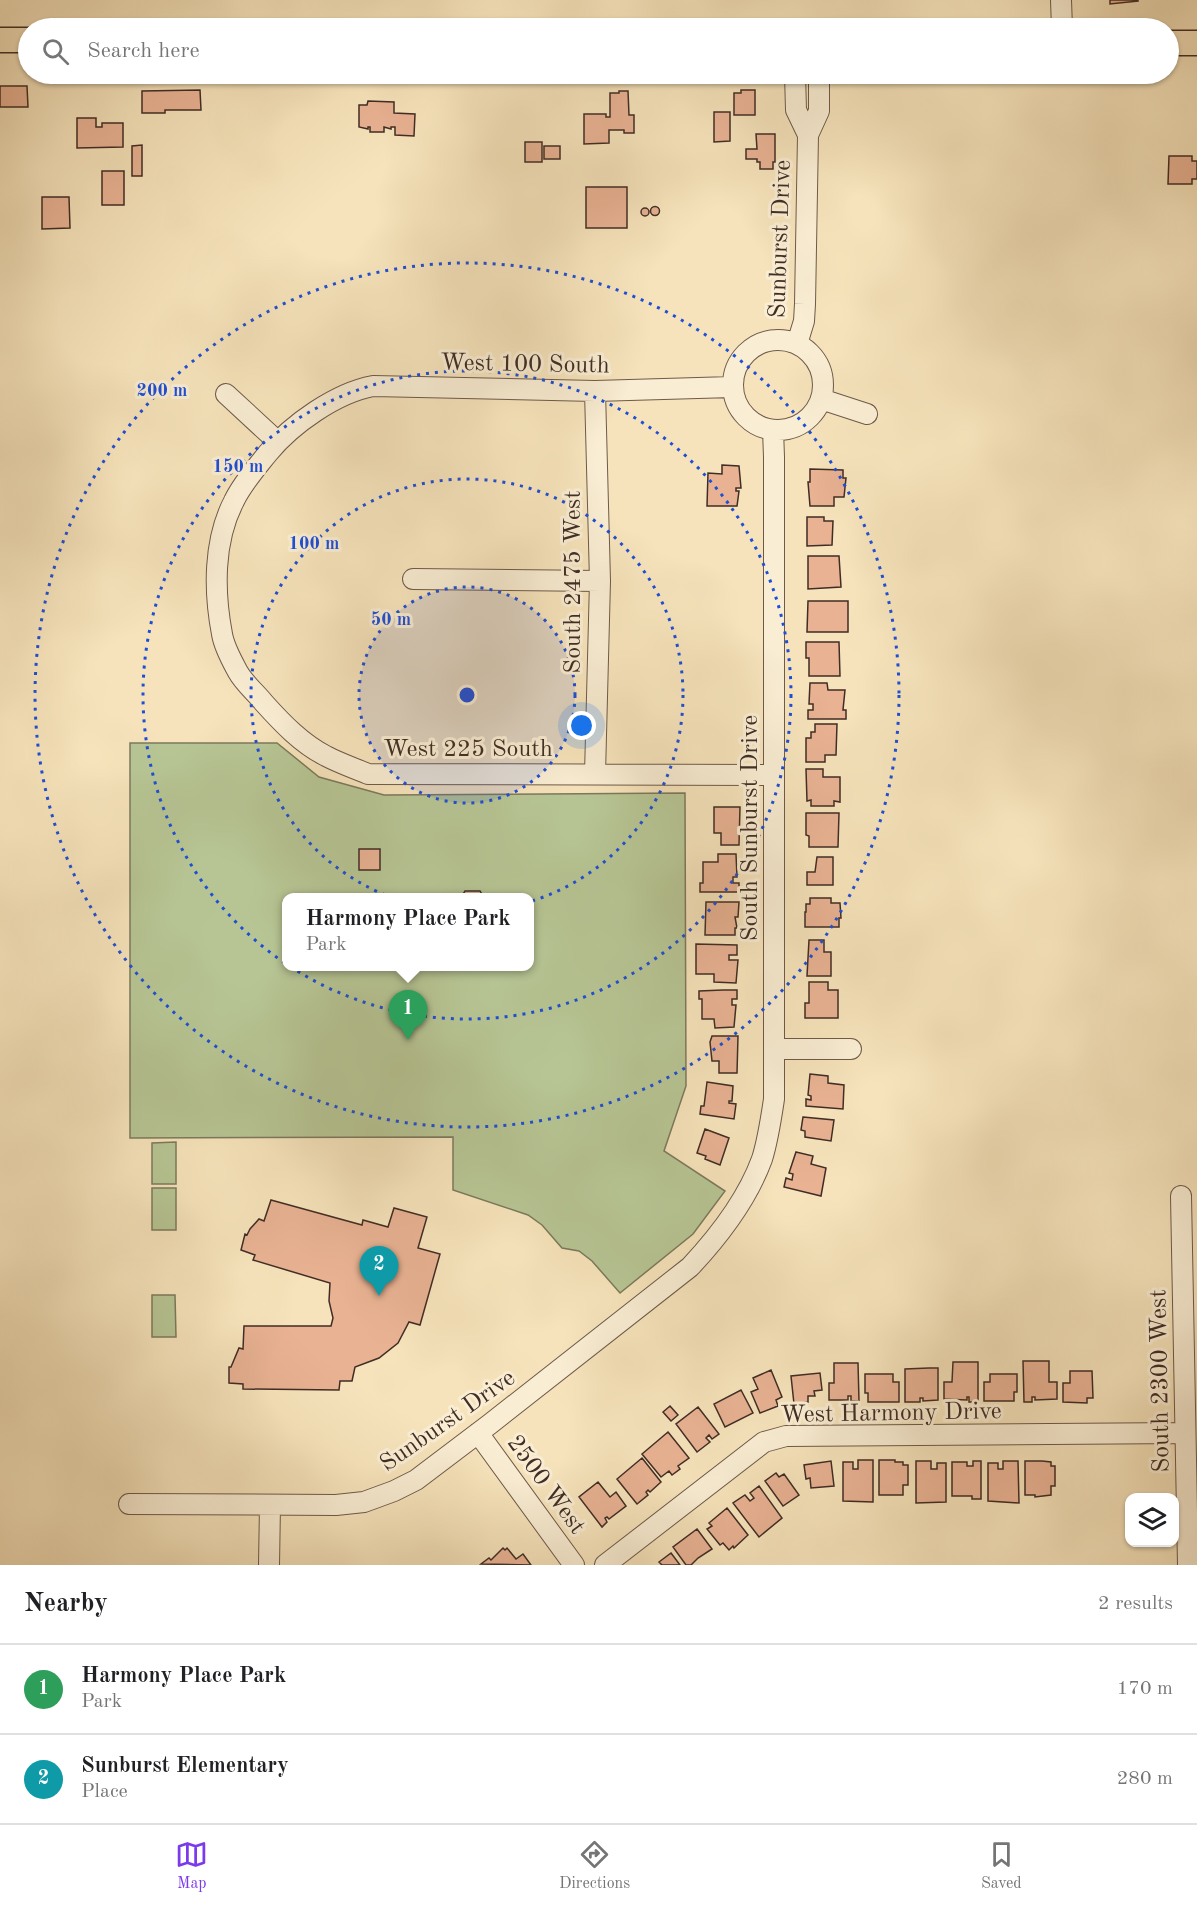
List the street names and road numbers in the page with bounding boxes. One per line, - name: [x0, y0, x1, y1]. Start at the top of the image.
- street label: Sunburst Drive: [766, 159, 796, 319]
- street label: West 100 South: [440, 352, 610, 378]
- street label: South 2475 West: [562, 490, 586, 674]
- street label: South Sunburst Drive: [739, 715, 763, 941]
- street label: West 225 South: [383, 738, 553, 762]
- street label: South 2300 West: [1147, 1289, 1175, 1473]
- street label: Sunburst Drive: [376, 1366, 520, 1477]
- street label: West Harmony Drive: [780, 1400, 1002, 1428]
- street label: 2500 West: [502, 1431, 589, 1539]

